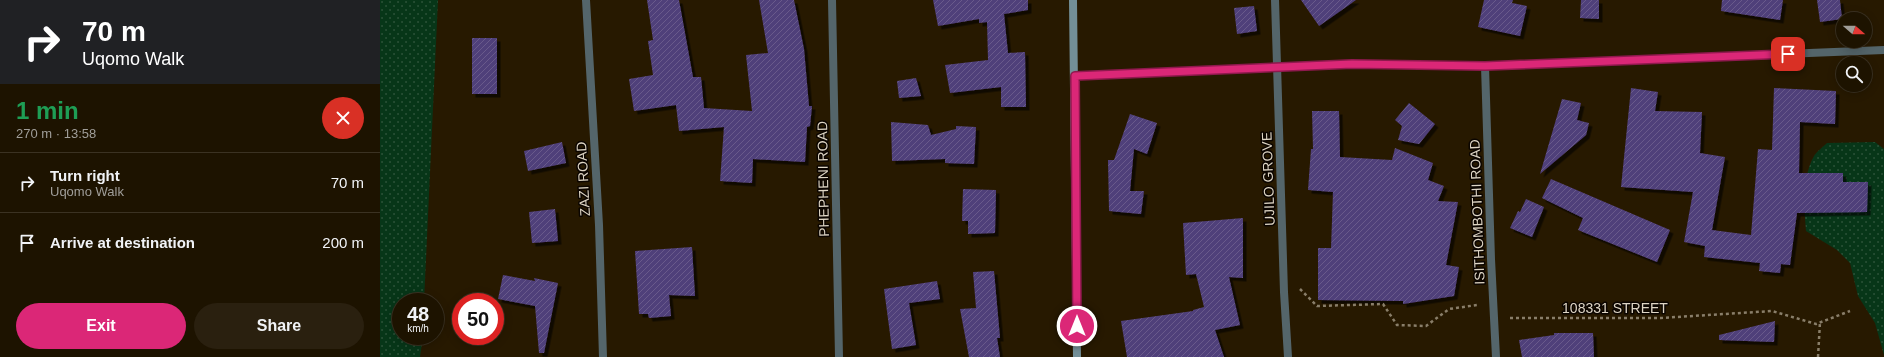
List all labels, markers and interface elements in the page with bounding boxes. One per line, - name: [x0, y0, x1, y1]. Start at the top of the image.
- north arrow: [1836, 12, 1872, 48]
- map controls: [1836, 12, 1872, 92]
- icon: right: [16, 16, 68, 68]
- text: 70 m: [82, 16, 146, 47]
- pin: [1771, 37, 1805, 71]
- icon: arrive: [1777, 43, 1799, 65]
- text: Uqomo Walk: [82, 49, 184, 69]
- button: search: [1836, 56, 1872, 92]
- text: 1 min: [16, 97, 79, 124]
- button: close: [322, 97, 364, 139]
- street label: PHEPHENI ROAD: [814, 121, 832, 237]
- text: 270 m · 13:58: [16, 126, 96, 141]
- street label: UJILO GROVE: [1258, 132, 1278, 226]
- street label: ISITHOMBOTHI ROAD: [1466, 139, 1488, 285]
- street label: ZAZI ROAD: [573, 141, 593, 217]
- text: Turn right: [50, 167, 120, 184]
- icon: right: [16, 172, 38, 194]
- text: 70 m: [331, 174, 364, 191]
- text: Uqomo Walk: [50, 184, 124, 199]
- icon: arrive: [16, 232, 38, 254]
- text: Arrive at destination: [50, 234, 195, 251]
- text: 200 m: [322, 234, 364, 251]
- speed limit sign: 50: [452, 293, 504, 345]
- street label: 108331 STREET: [1562, 300, 1668, 316]
- button: Exit: [16, 303, 186, 349]
- button: Share: [194, 303, 364, 349]
- text: 48: [407, 303, 429, 325]
- position arrow: [1056, 305, 1098, 347]
- text: km/h: [407, 323, 429, 334]

